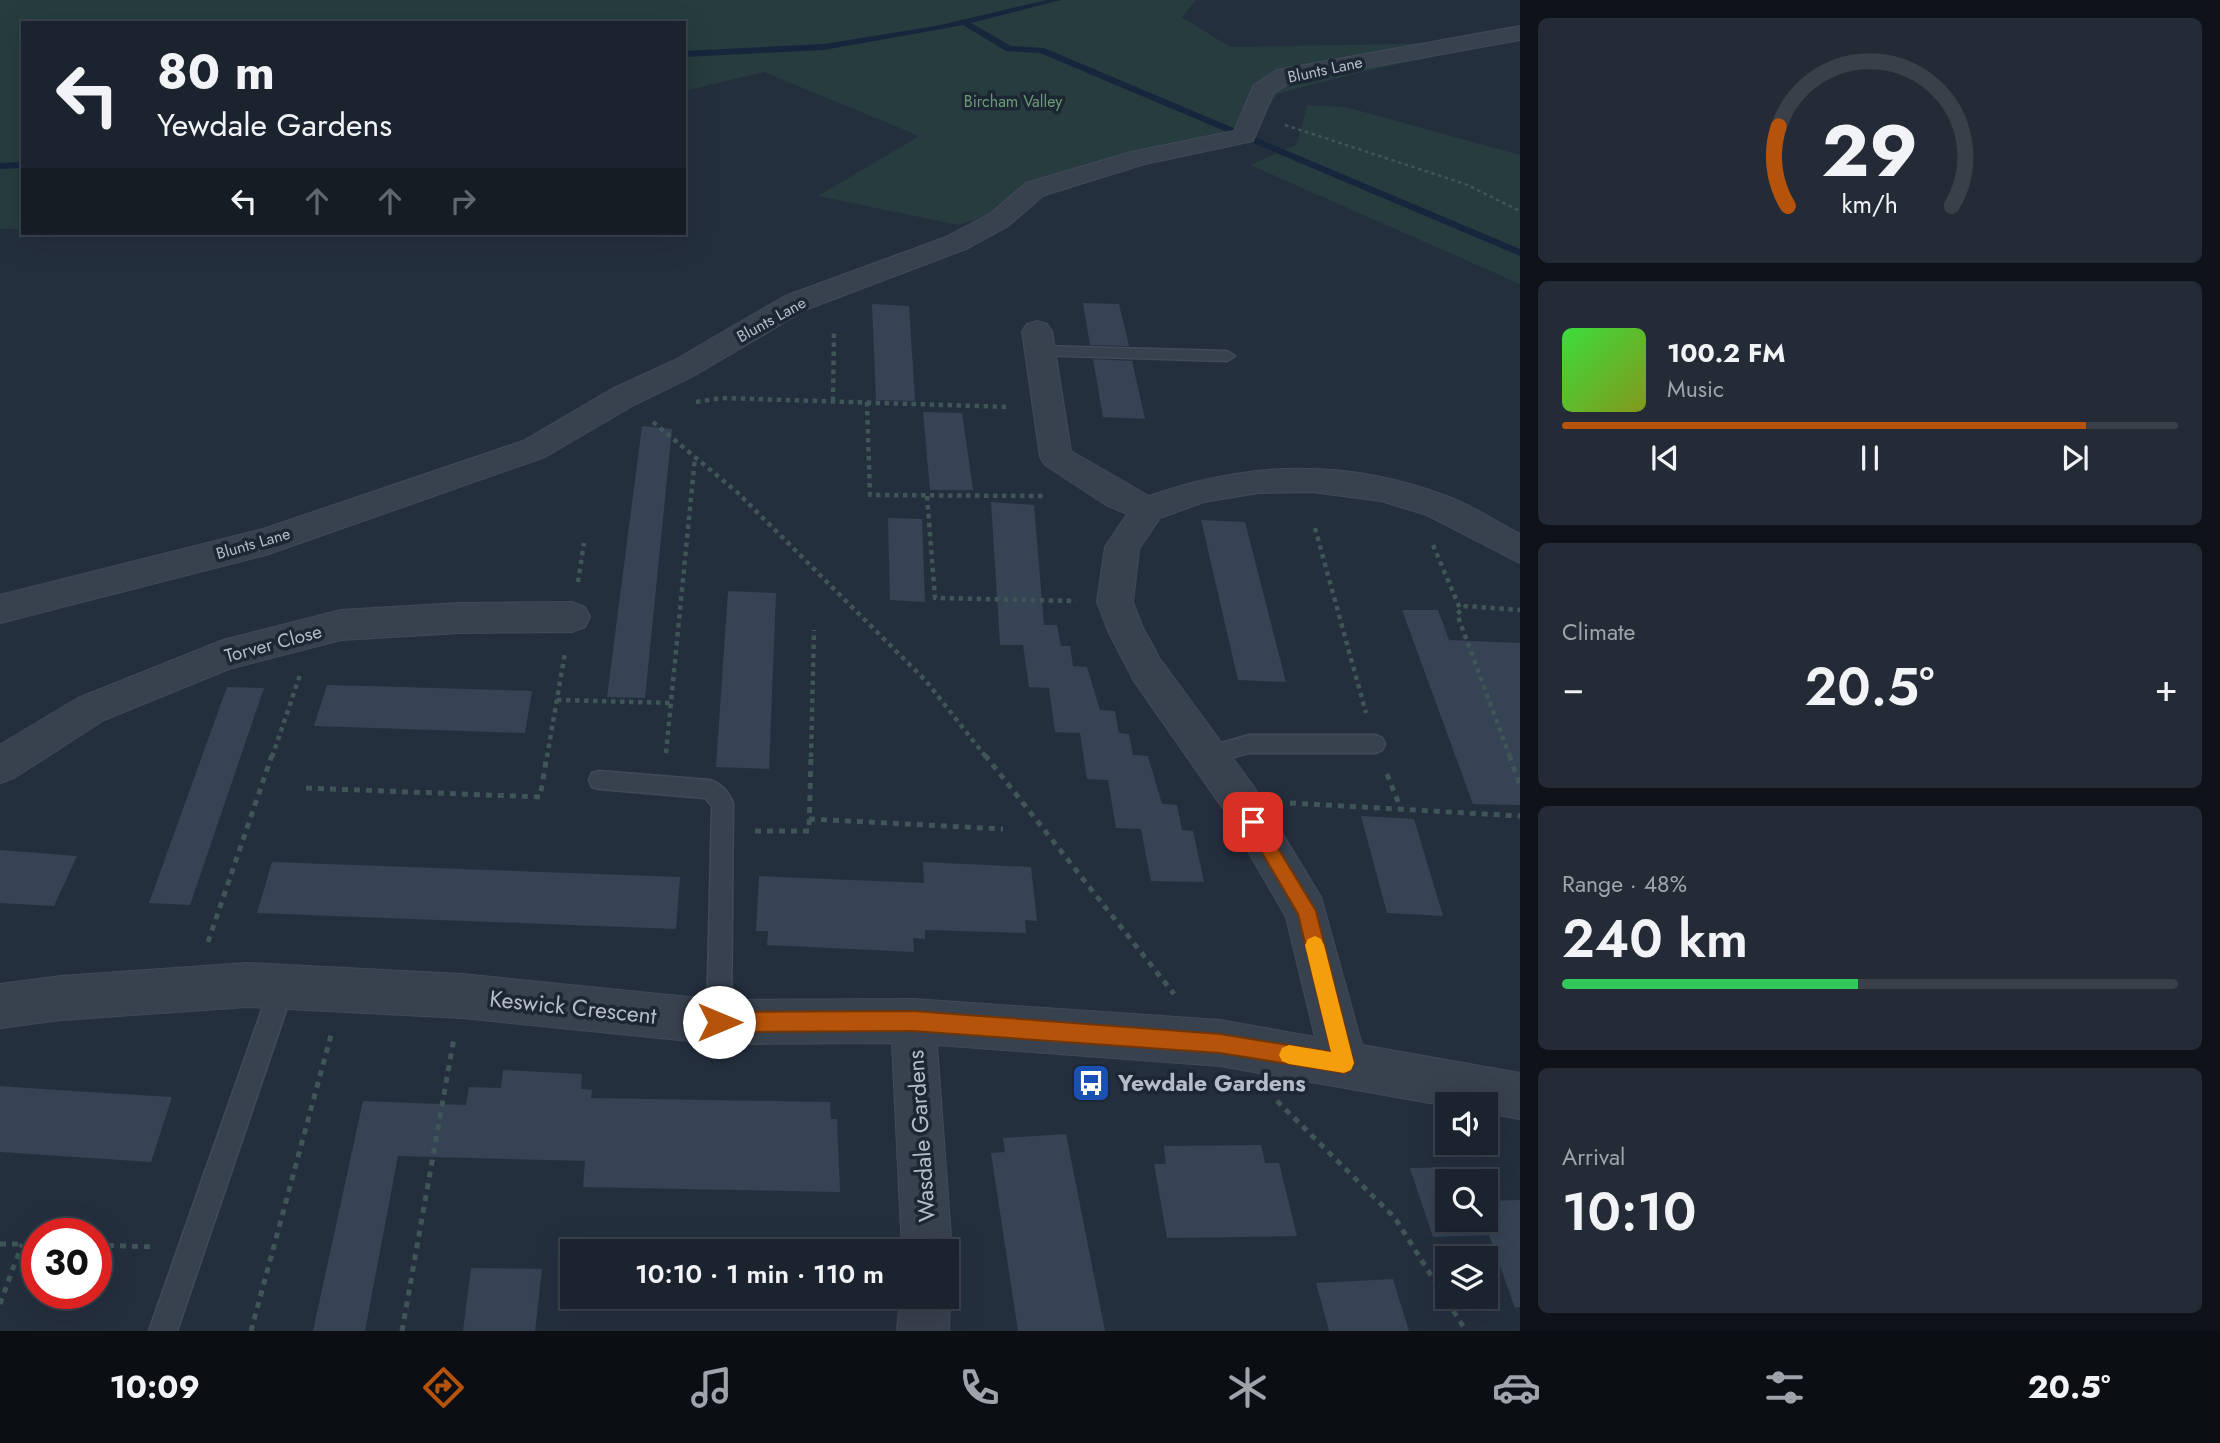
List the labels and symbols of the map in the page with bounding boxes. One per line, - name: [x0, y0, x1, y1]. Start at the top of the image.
- street label: Blunts Lane: [1286, 50, 1365, 89]
- park label: Bircham Valley: [964, 90, 1063, 113]
- street label: Blunts Lane: [732, 291, 810, 348]
- street label: Blunts Lane: [213, 522, 293, 565]
- street label: Torver Close: [221, 617, 325, 669]
- pin: [1223, 792, 1283, 852]
- street label: Keswick Crescent: [488, 981, 659, 1033]
- position arrow: [682, 985, 756, 1059]
- street label: Wasdale Gardens: [898, 1049, 944, 1223]
- bus stop icon: Yewdale Gardens: [1070, 1062, 1112, 1104]
- place label: Yewdale Gardens: [1117, 1066, 1306, 1100]
- speed limit sign: 30: [21, 1218, 112, 1309]

